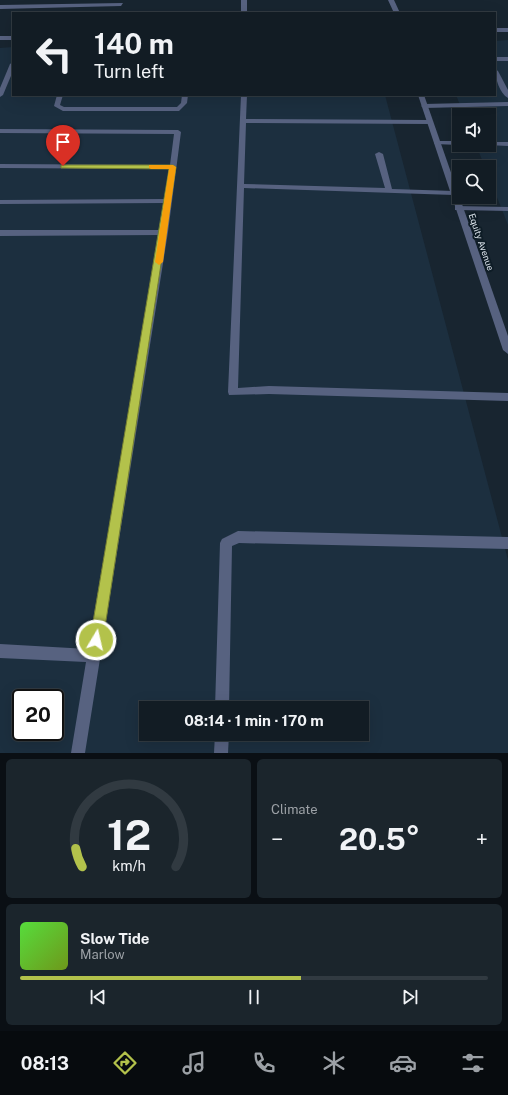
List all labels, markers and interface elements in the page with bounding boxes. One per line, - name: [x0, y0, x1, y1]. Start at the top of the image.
- text: 140 m: [94, 27, 174, 60]
- icon: left: [28, 28, 80, 80]
- text: Turn left: [94, 61, 164, 82]
- map controls: [452, 108, 496, 204]
- button: sound: [452, 108, 496, 152]
- pin: [46, 125, 80, 166]
- icon: arrive: [52, 131, 74, 153]
- button: search: [452, 160, 496, 204]
- street label: Equity Avenue: [467, 212, 496, 272]
- position arrow: [75, 619, 117, 661]
- speed limit sign: 20: [12, 689, 64, 741]
- text: 08:14 · 1 min · 170 m: [184, 712, 324, 729]
- text: Climate: [271, 802, 318, 817]
- text: 12: [106, 809, 151, 858]
- text: 20.5°: [339, 821, 420, 857]
- text: −: [271, 826, 283, 852]
- text: +: [476, 826, 488, 852]
- text: km/h: [112, 856, 145, 873]
- text: Slow Tide: [80, 930, 149, 947]
- text: Marlow: [80, 947, 125, 962]
- icon: previous: [87, 986, 109, 1008]
- icon: pause: [243, 986, 265, 1008]
- icon: next: [399, 986, 421, 1008]
- icon: directions: [111, 1049, 139, 1077]
- icon: music: [180, 1049, 208, 1077]
- icon: phone: [250, 1049, 278, 1077]
- icon: climate: [320, 1049, 348, 1077]
- icon: car: [389, 1049, 417, 1077]
- icon: filters: [459, 1049, 487, 1077]
- text: 08:13: [21, 1053, 69, 1074]

